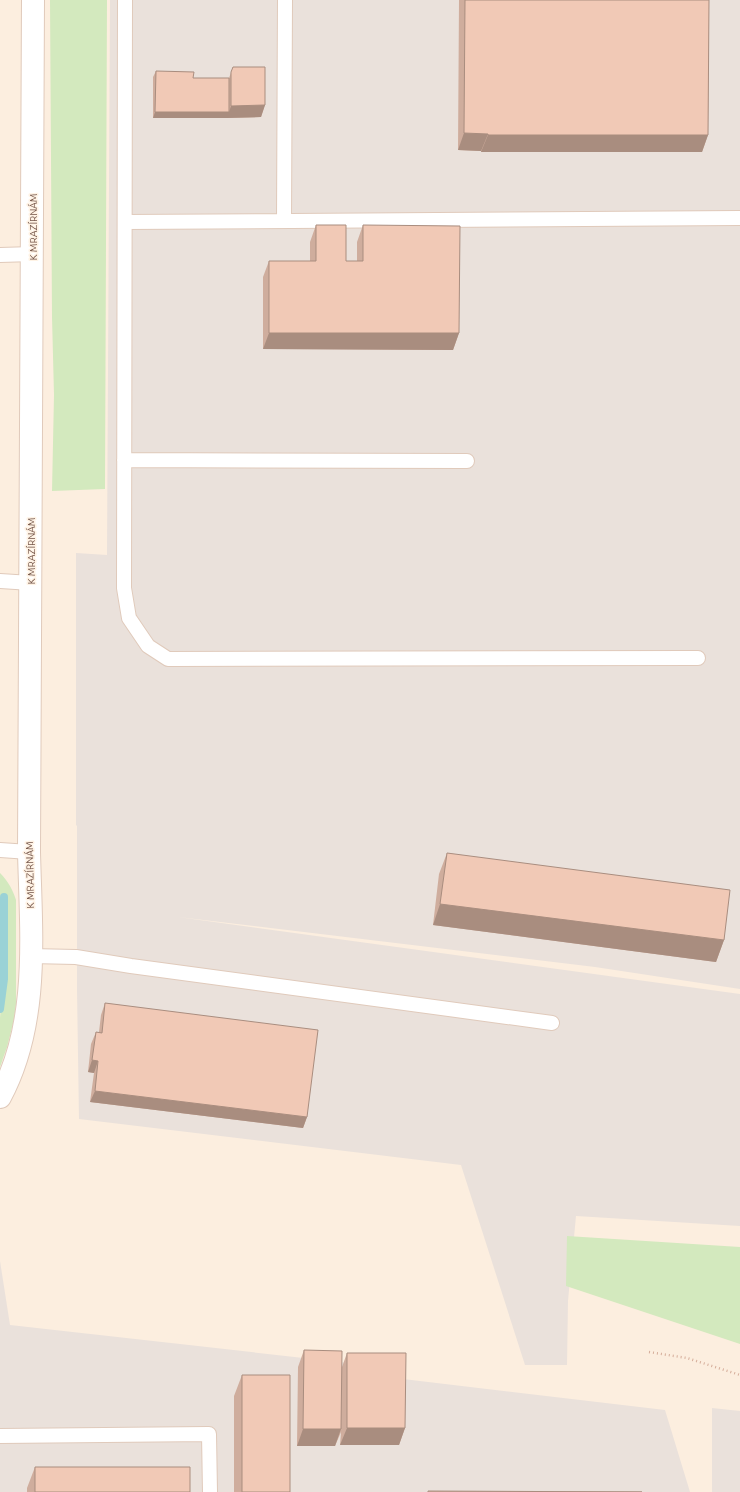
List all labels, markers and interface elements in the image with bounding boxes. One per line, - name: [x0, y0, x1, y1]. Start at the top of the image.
- street label: K MRAZÍRNÁM: [27, 193, 39, 261]
- street label: K MRAZÍRNÁM: [25, 517, 37, 585]
- street label: K MRAZÍRNÁM: [23, 841, 36, 909]

